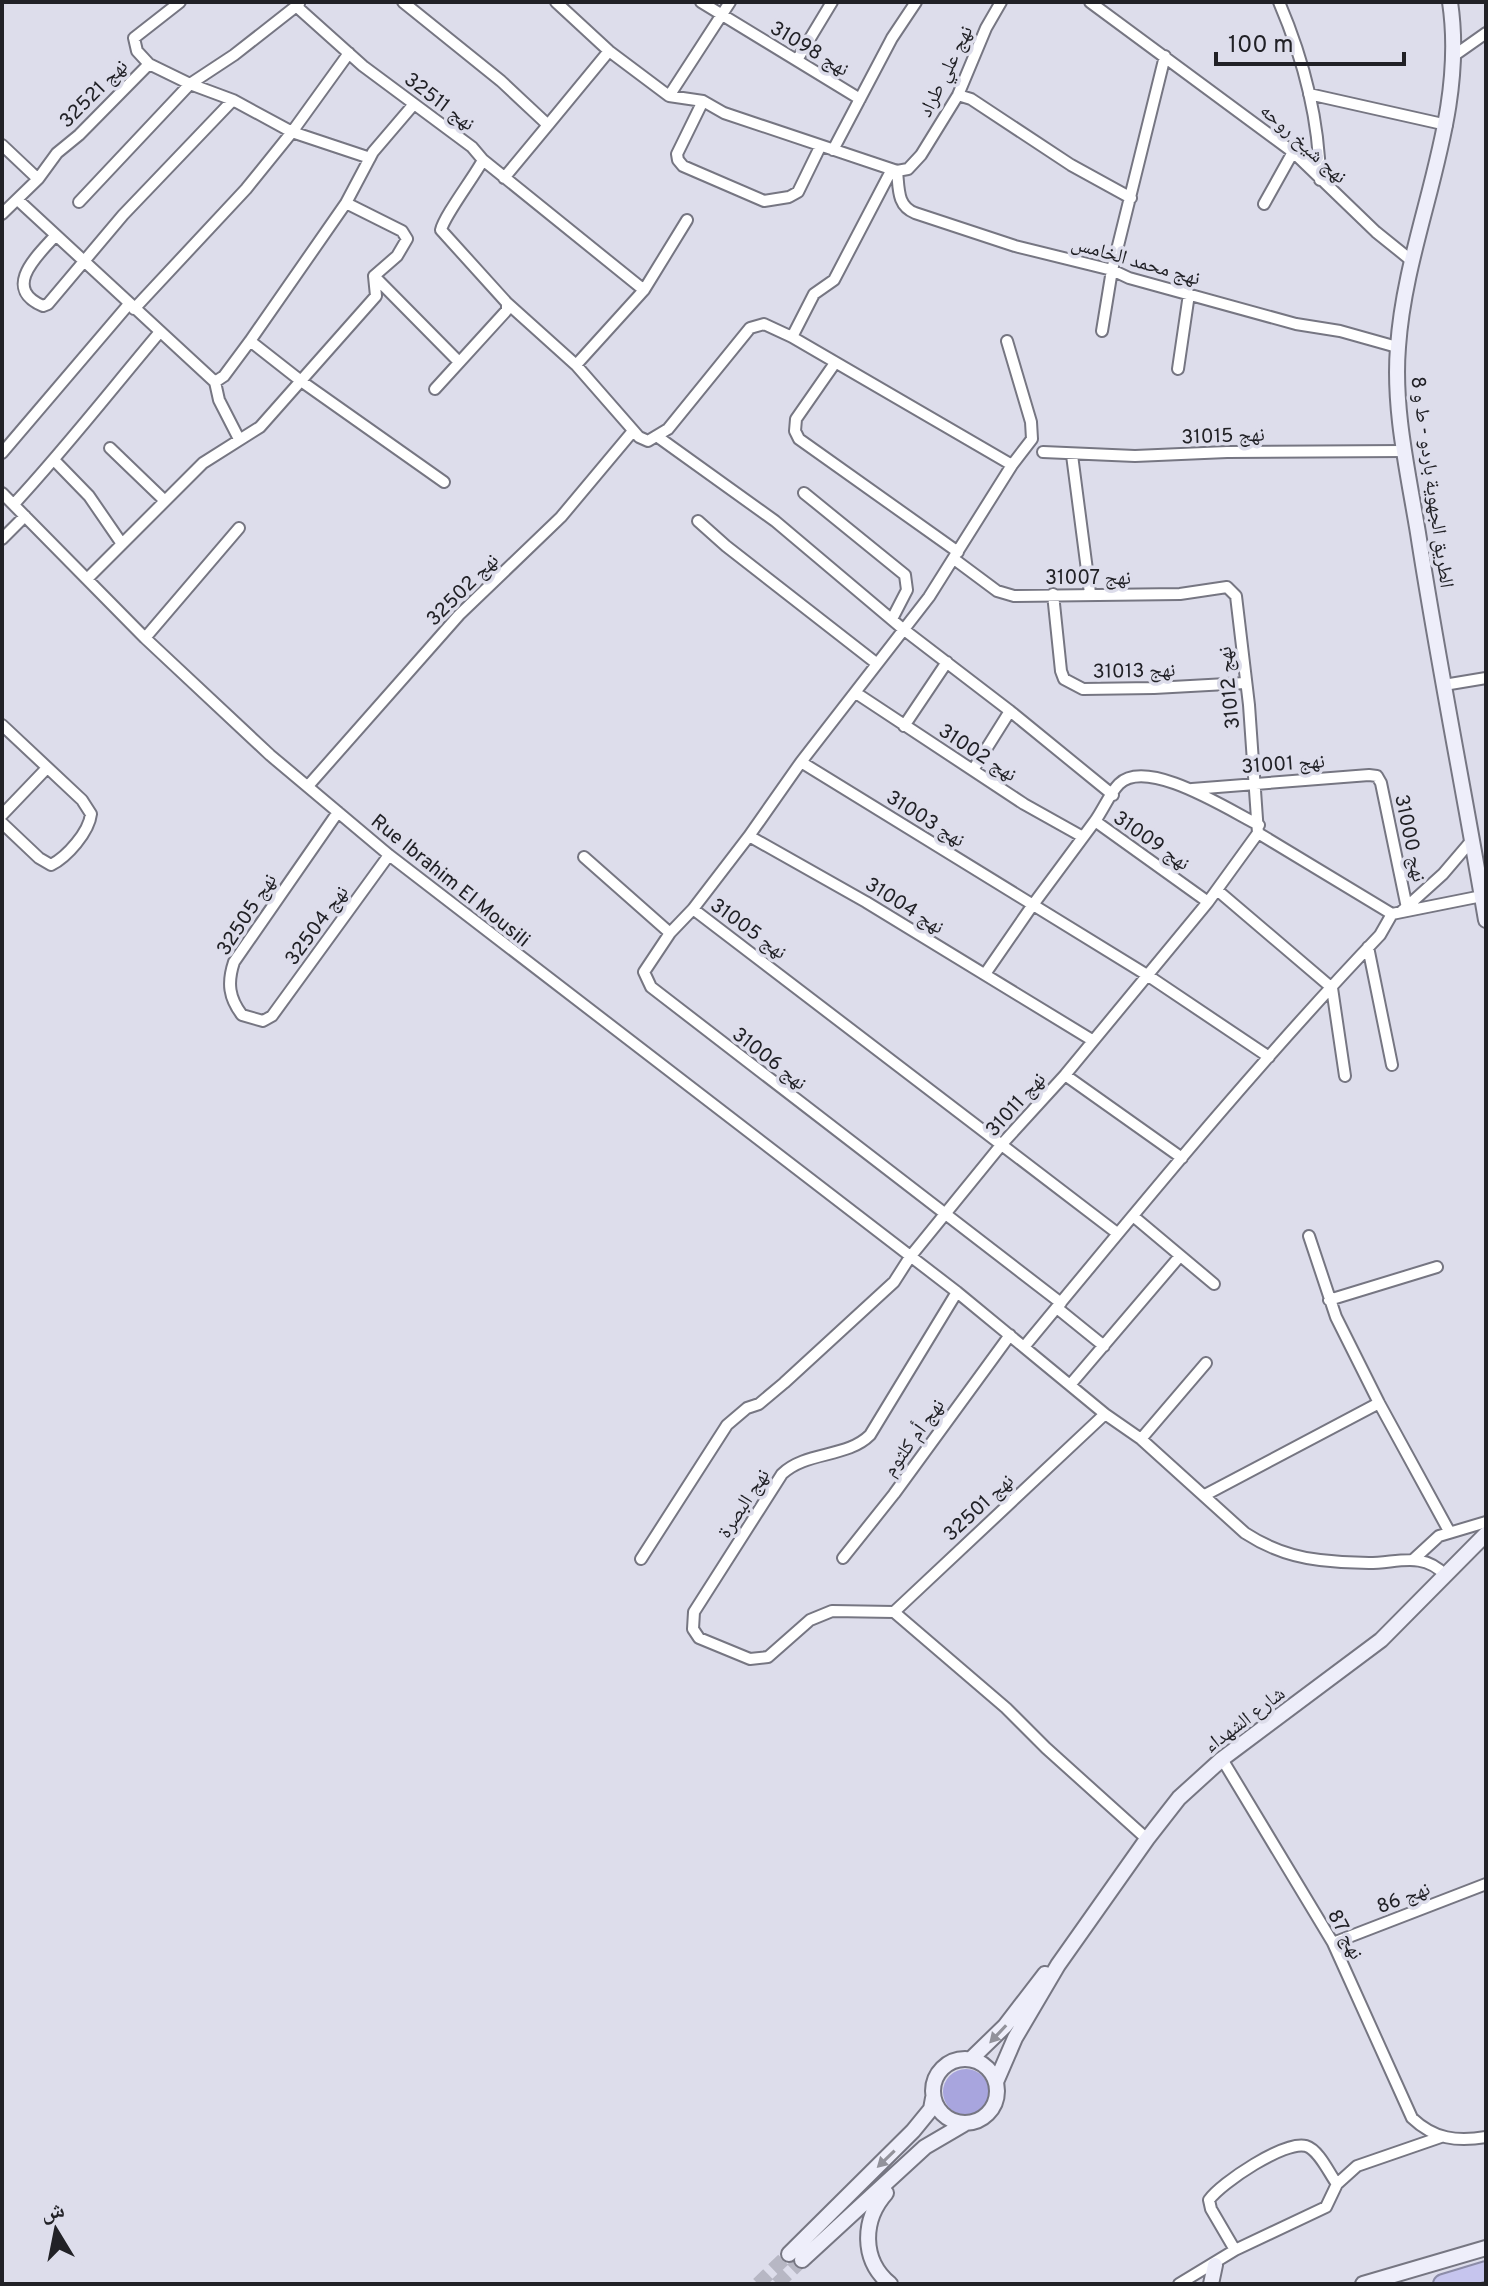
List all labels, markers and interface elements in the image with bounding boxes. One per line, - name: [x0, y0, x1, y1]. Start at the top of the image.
- street label: نهج 31098: [765, 16, 853, 83]
- scale bar: [1216, 16, 1404, 66]
- street label: نهج علي طراد: [913, 22, 981, 122]
- text: 100 m: [1228, 31, 1294, 61]
- street label: نهج 32521: [54, 54, 134, 134]
- street label: نهج 32511: [398, 67, 480, 138]
- street label: نهج شيخ روحه: [1254, 99, 1352, 190]
- street label: نهج محمد الخامس: [1068, 231, 1203, 293]
- street label: الطريق الجهوية باردو - ط و 8: [1403, 375, 1459, 590]
- street label: نهج 31015: [1181, 423, 1265, 451]
- street label: نهج 32502: [422, 549, 505, 632]
- street label: نهج 31007: [1045, 566, 1131, 592]
- street label: نهج 31012: [1213, 645, 1247, 730]
- street label: نهج 31013: [1092, 658, 1176, 686]
- street label: نهج 31002: [933, 719, 1021, 789]
- street label: نهج 31001: [1241, 749, 1326, 781]
- street label: نهج 31003: [881, 785, 969, 854]
- street label: نهج 31000: [1387, 792, 1431, 885]
- street label: نهج 31009: [1107, 806, 1194, 878]
- street label: Rue Ibrahim El Mousili: [365, 809, 535, 954]
- street label: نهج 32505: [212, 869, 284, 961]
- street label: نهج 31004: [860, 872, 948, 941]
- street label: نهج 32504: [280, 881, 355, 971]
- street label: نهج 31005: [704, 893, 791, 966]
- street label: نهج 31006: [726, 1022, 811, 1097]
- street label: نهج 31011: [981, 1068, 1052, 1143]
- street label: نهج أم كلثوم: [877, 1394, 952, 1482]
- street label: نهج البصرة: [713, 1464, 777, 1544]
- street label: نهج 32501: [938, 1469, 1020, 1548]
- street label: شارع الشهداء: [1199, 1681, 1291, 1760]
- street label: نهج 86: [1373, 1877, 1434, 1921]
- street label: نهج 87: [1320, 1905, 1368, 1965]
- one-way arrow: [989, 2024, 1007, 2043]
- one-way arrow: [877, 2149, 896, 2168]
- north arrow: [16, 2190, 96, 2270]
- text: ش: [39, 2197, 67, 2228]

